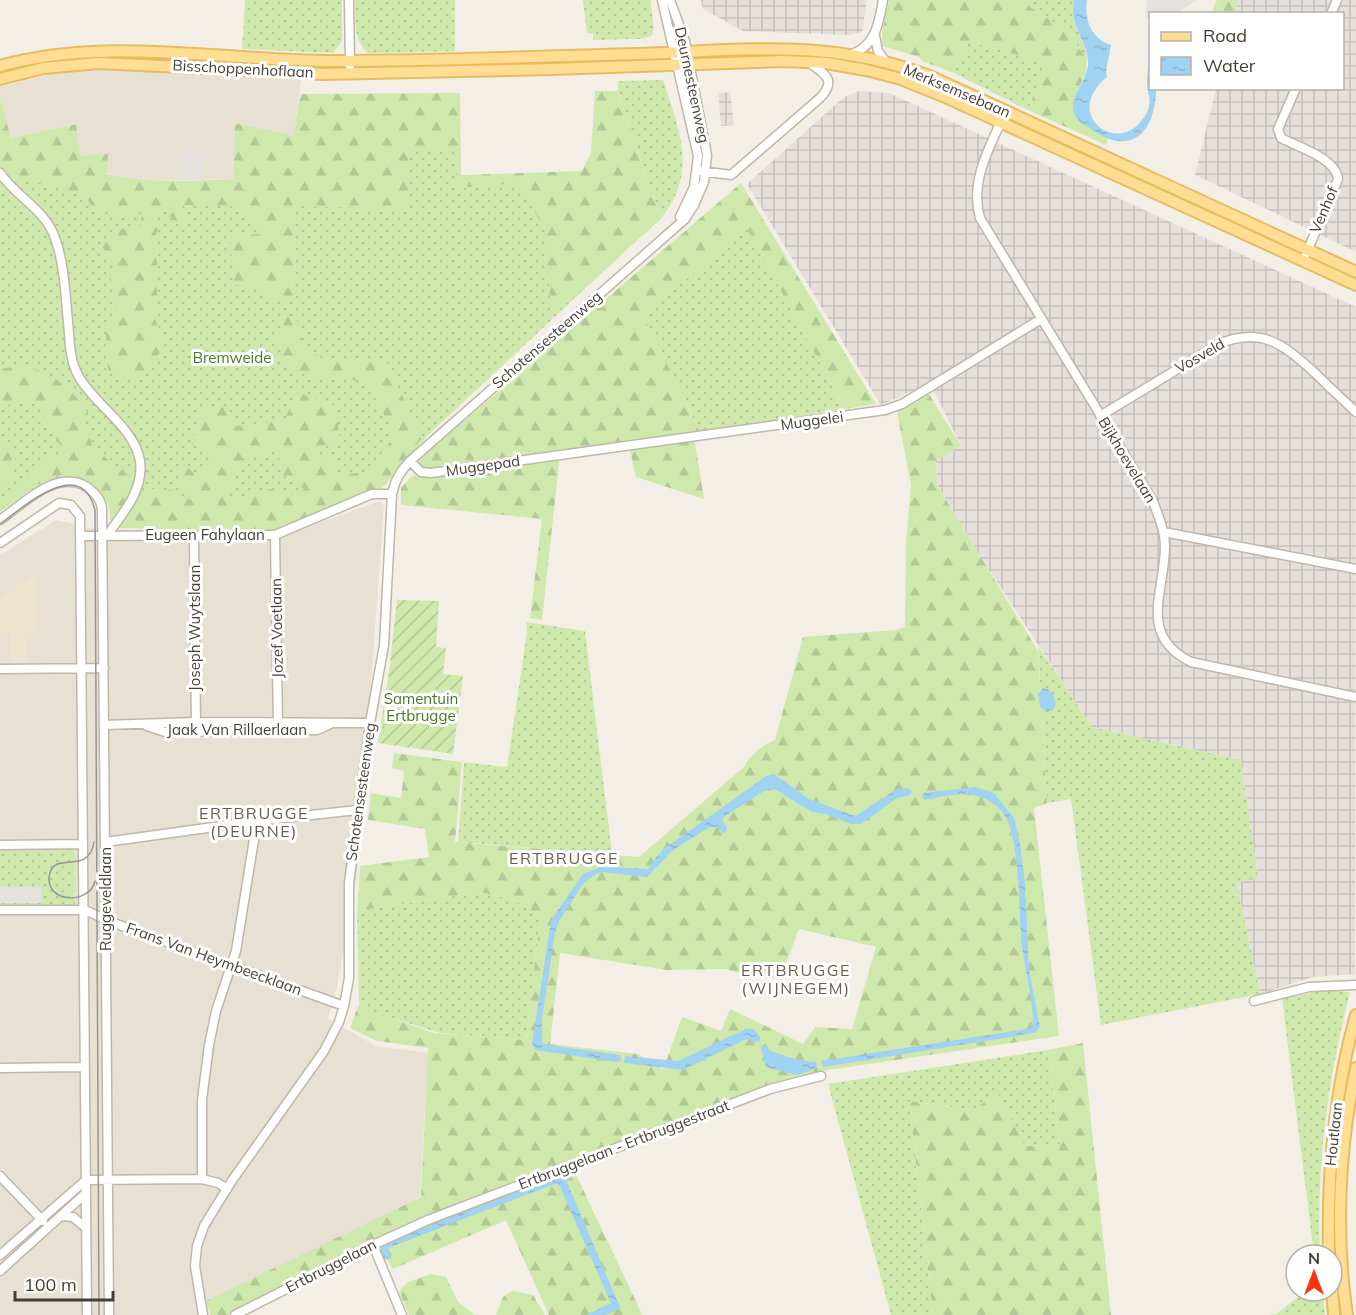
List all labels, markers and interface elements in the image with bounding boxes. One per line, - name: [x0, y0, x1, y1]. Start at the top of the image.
- legend: [1149, 12, 1344, 90]
- text: Road: [1203, 24, 1247, 47]
- street label: Deurnesteenweg: [671, 25, 714, 145]
- text: Water: [1203, 54, 1256, 77]
- street label: Bisschoppenhoflaan: [172, 55, 314, 82]
- street label: Merksemsebaan: [901, 59, 1013, 122]
- street label: Venhof: [1305, 183, 1342, 236]
- street label: Schotensesteenweg: [488, 287, 606, 393]
- street label: Vosveld: [1172, 334, 1228, 377]
- park label: Bremweide: [193, 348, 271, 367]
- street label: Muggelei: [779, 407, 844, 434]
- street label: Bijkhoevelaan: [1094, 413, 1161, 506]
- street label: Muggepad: [445, 451, 521, 480]
- street label: Eugeen Fahylaan: [145, 525, 265, 544]
- street label: Joseph Wuytslaan: [185, 565, 204, 691]
- street label: Jozef Voetlaan: [266, 578, 287, 678]
- park label: Samentuin Ertbrugge: [384, 689, 458, 725]
- street label: Jaak Van Rillaerlaan: [167, 720, 307, 739]
- street label: Schotensesteenweg: [341, 722, 380, 862]
- district label: ERTBRUGGE (DEURNE): [199, 803, 309, 841]
- street label: Ruggeveldlaan: [96, 847, 115, 951]
- district label: ERTBRUGGE: [509, 848, 619, 868]
- street label: Frans Van Heymbeecklaan: [124, 918, 305, 999]
- district label: ERTBRUGGE (WIJNEGEM): [741, 960, 851, 998]
- street label: Ertbruggelaan - Ertbruggestraat: [516, 1095, 732, 1194]
- street label: Houtlaan: [1321, 1101, 1346, 1167]
- street label: Ertbruggelaan: [282, 1234, 379, 1297]
- north arrow: [1284, 1243, 1344, 1303]
- text: N: [1308, 1248, 1320, 1268]
- scale bar: [15, 1264, 112, 1302]
- text: 100 m: [24, 1273, 77, 1296]

